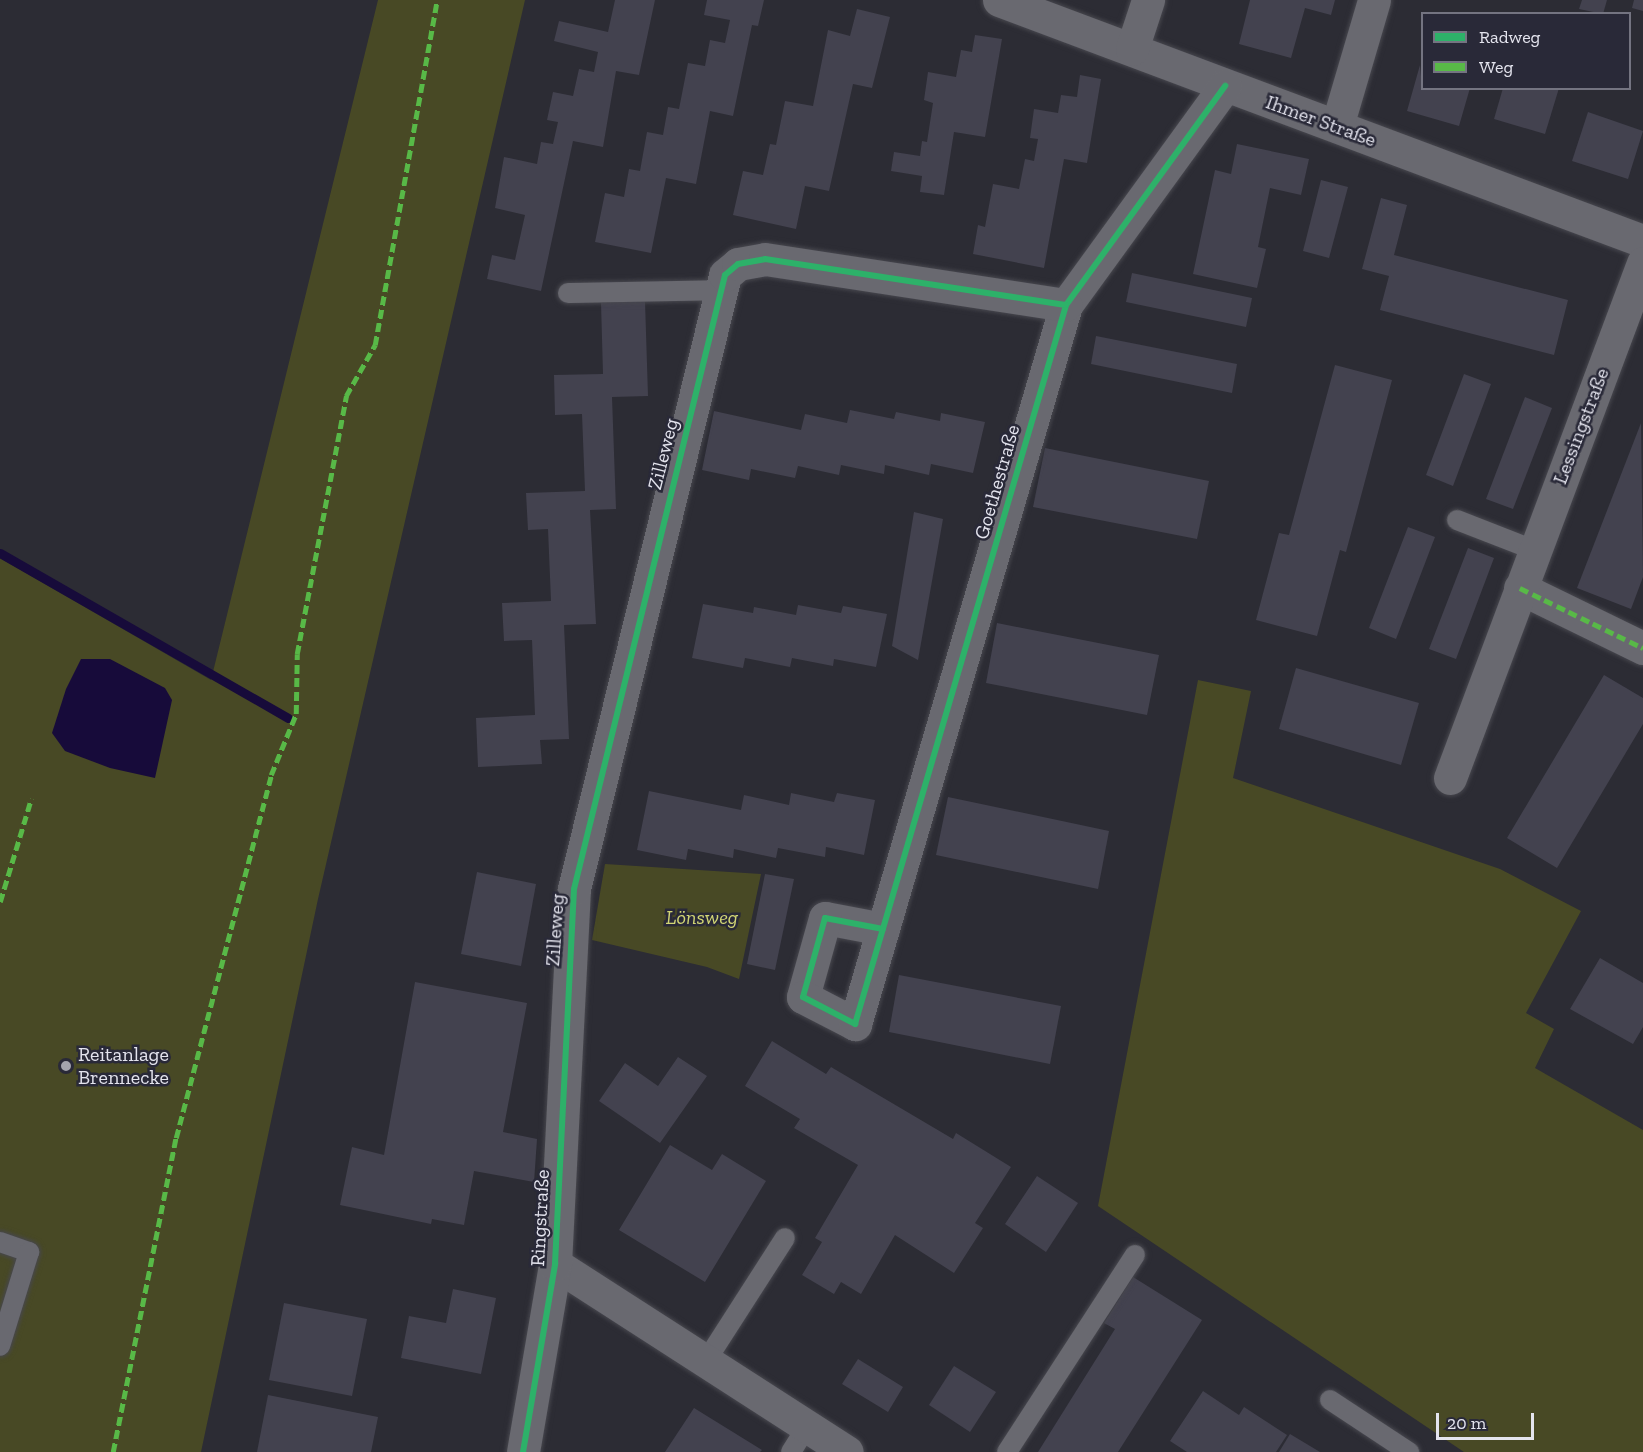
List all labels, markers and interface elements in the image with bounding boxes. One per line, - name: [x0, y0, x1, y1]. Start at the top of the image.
- legend: [1421, 12, 1631, 90]
- text: Radweg: [1479, 26, 1540, 48]
- text: Weg: [1479, 56, 1513, 78]
- street label: Ihmer Straße: [1262, 90, 1380, 152]
- street label: Lessingstraße: [1548, 365, 1614, 487]
- street label: Zilleweg: [643, 416, 683, 492]
- street label: Goethestraße: [969, 422, 1025, 542]
- street label: Zilleweg: [541, 893, 569, 967]
- park label: Lönsweg: [666, 905, 738, 929]
- place label: Reitanlage Brennecke: [78, 1042, 169, 1089]
- marker: Reitanlage Brennecke: [59, 1059, 73, 1073]
- street label: Ringstraße: [525, 1169, 555, 1267]
- scale bar: [1439, 1401, 1536, 1439]
- text: 20 m: [1447, 1412, 1486, 1434]

